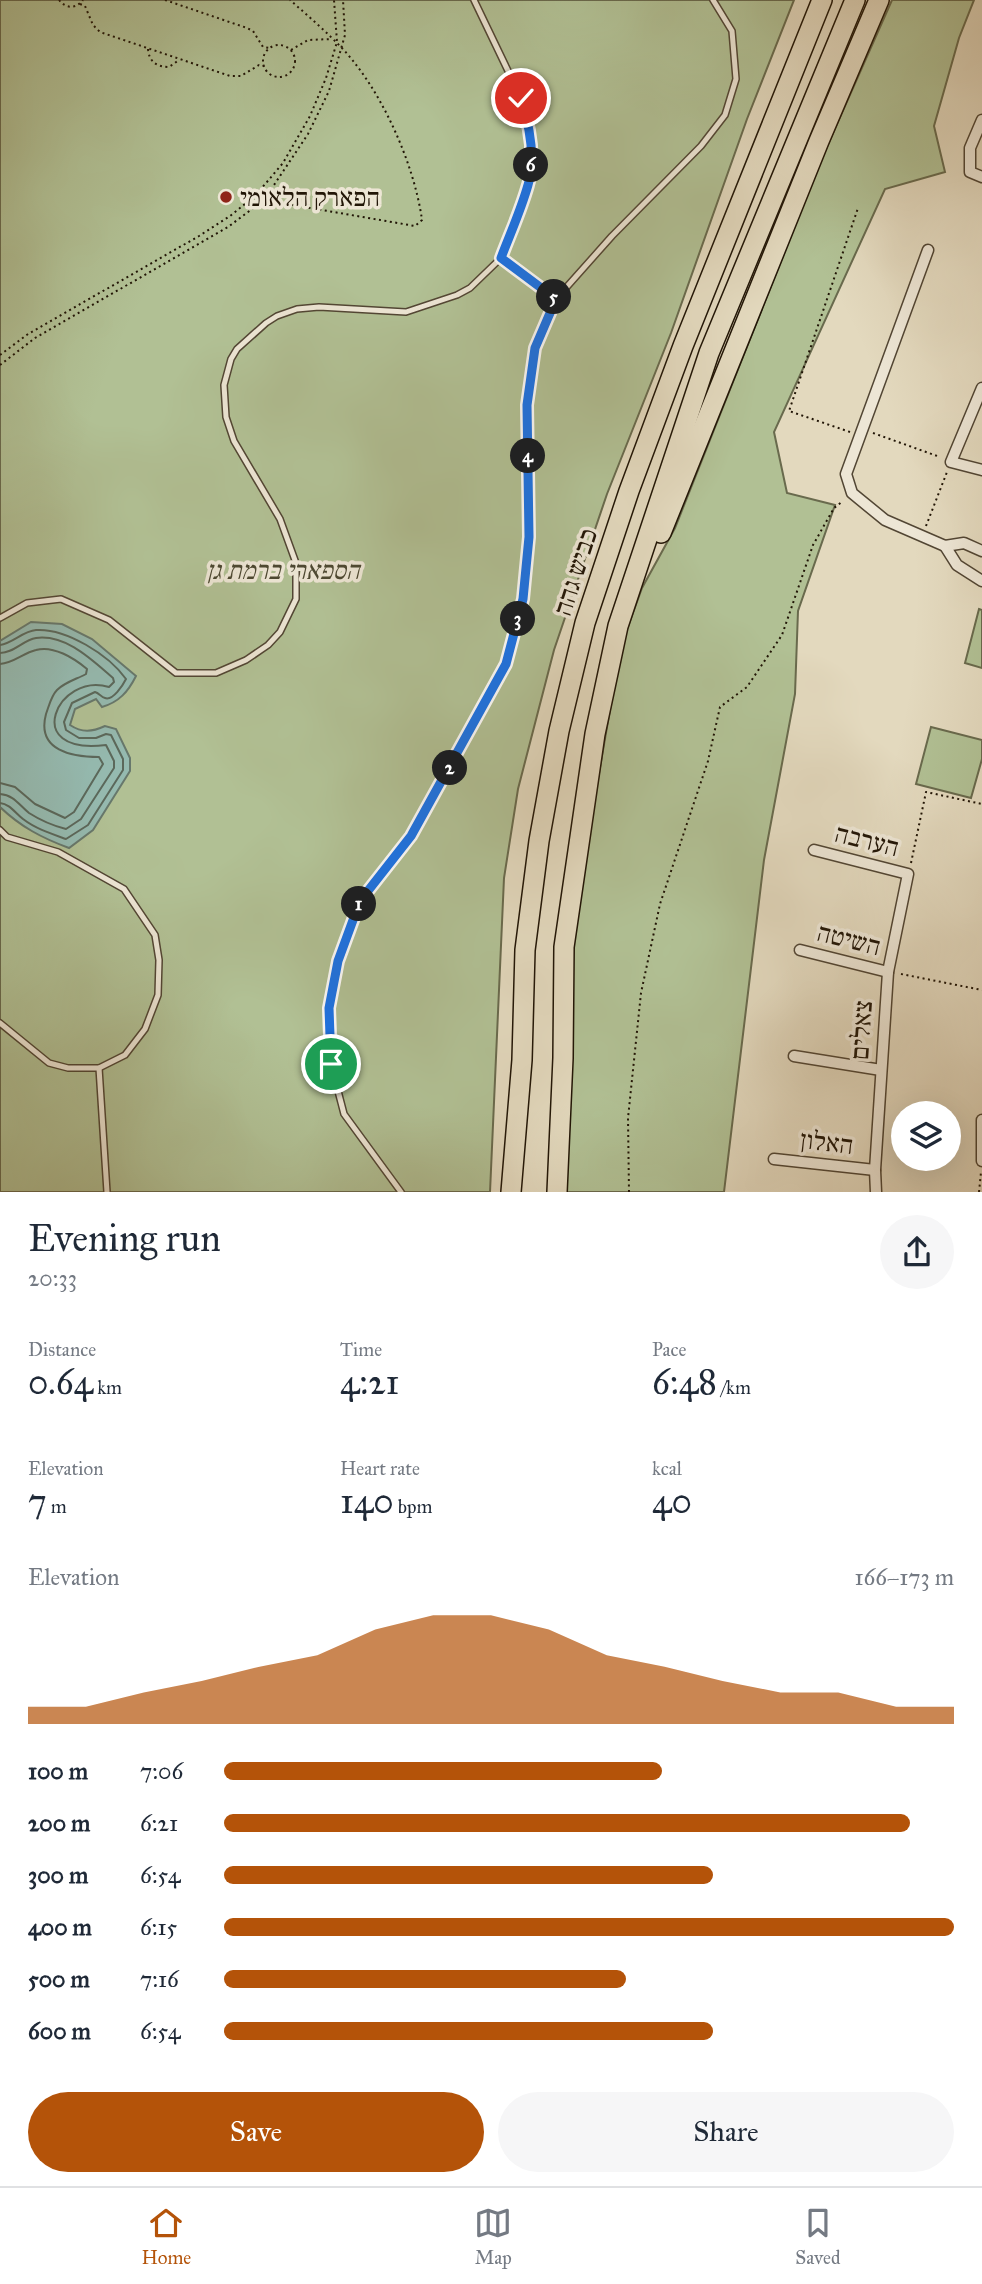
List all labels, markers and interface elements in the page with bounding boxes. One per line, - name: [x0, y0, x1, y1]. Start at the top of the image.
- pin: [491, 68, 551, 128]
- icon: check: [502, 79, 540, 117]
- pin: 6: [514, 148, 548, 182]
- text: 6: [526, 153, 535, 176]
- place label: הפארק הלאומי: [240, 181, 380, 213]
- marker: הפארק הלאומי: [218, 189, 234, 205]
- pin: 5: [536, 280, 572, 314]
- text: 5: [549, 285, 558, 308]
- pin: 4: [510, 438, 546, 474]
- text: 4: [522, 444, 533, 467]
- street label: כביש גהה: [546, 524, 604, 620]
- park label: הספארי ברמת גן: [206, 554, 362, 586]
- pin: 3: [500, 602, 536, 636]
- text: 3: [514, 607, 521, 630]
- pin: 2: [433, 750, 468, 786]
- text: 2: [445, 756, 454, 779]
- street label: הערבה: [832, 817, 902, 863]
- pin: 1: [342, 886, 376, 922]
- text: 1: [355, 892, 362, 915]
- street label: השיטה: [814, 916, 884, 962]
- street label: צאלים: [843, 999, 879, 1061]
- pin: [301, 1034, 361, 1094]
- icon: arrive: [312, 1045, 350, 1083]
- map controls: [891, 1101, 961, 1171]
- button: layers: [891, 1101, 961, 1171]
- street label: האלון: [799, 1123, 855, 1161]
- text: Evening run: [28, 1215, 221, 1261]
- button: share: [880, 1215, 954, 1289]
- text: 20:33: [28, 1264, 77, 1292]
- text: Distance: [28, 1338, 96, 1361]
- text: Time: [340, 1338, 382, 1361]
- text: Pace: [652, 1338, 686, 1361]
- text: 0.64: [28, 1361, 93, 1404]
- text: 4:21: [340, 1361, 399, 1404]
- text: 6:48: [652, 1361, 717, 1404]
- text: km: [93, 1376, 122, 1399]
- text: /km: [717, 1376, 751, 1399]
- text: Elevation: [28, 1457, 103, 1480]
- text: Heart rate: [340, 1457, 420, 1480]
- text: kcal: [652, 1457, 682, 1480]
- text: 7: [28, 1480, 47, 1523]
- text: 140: [340, 1480, 394, 1523]
- text: 40: [652, 1480, 692, 1523]
- text: m: [47, 1495, 67, 1518]
- text: bpm: [394, 1495, 432, 1518]
- text: Elevation: [28, 1563, 119, 1591]
- text: 166–173 m: [855, 1563, 954, 1591]
- text: 100 m: [28, 1757, 88, 1785]
- text: 7:06: [140, 1757, 183, 1785]
- text: 200 m: [28, 1809, 90, 1837]
- text: 6:21: [140, 1809, 178, 1837]
- text: 300 m: [28, 1861, 88, 1889]
- text: 6:54: [140, 1861, 181, 1889]
- text: 400 m: [28, 1913, 92, 1941]
- text: 6:15: [140, 1913, 177, 1941]
- text: 500 m: [28, 1965, 90, 1993]
- text: 7:16: [140, 1965, 179, 1993]
- text: 600 m: [28, 2017, 91, 2045]
- text: 6:54: [140, 2017, 181, 2045]
- button: Save: [28, 2092, 484, 2172]
- button: Share: [498, 2092, 954, 2172]
- tab: Home: [142, 2204, 191, 2269]
- tab: Map: [474, 2204, 512, 2269]
- tab: Saved: [795, 2204, 840, 2269]

